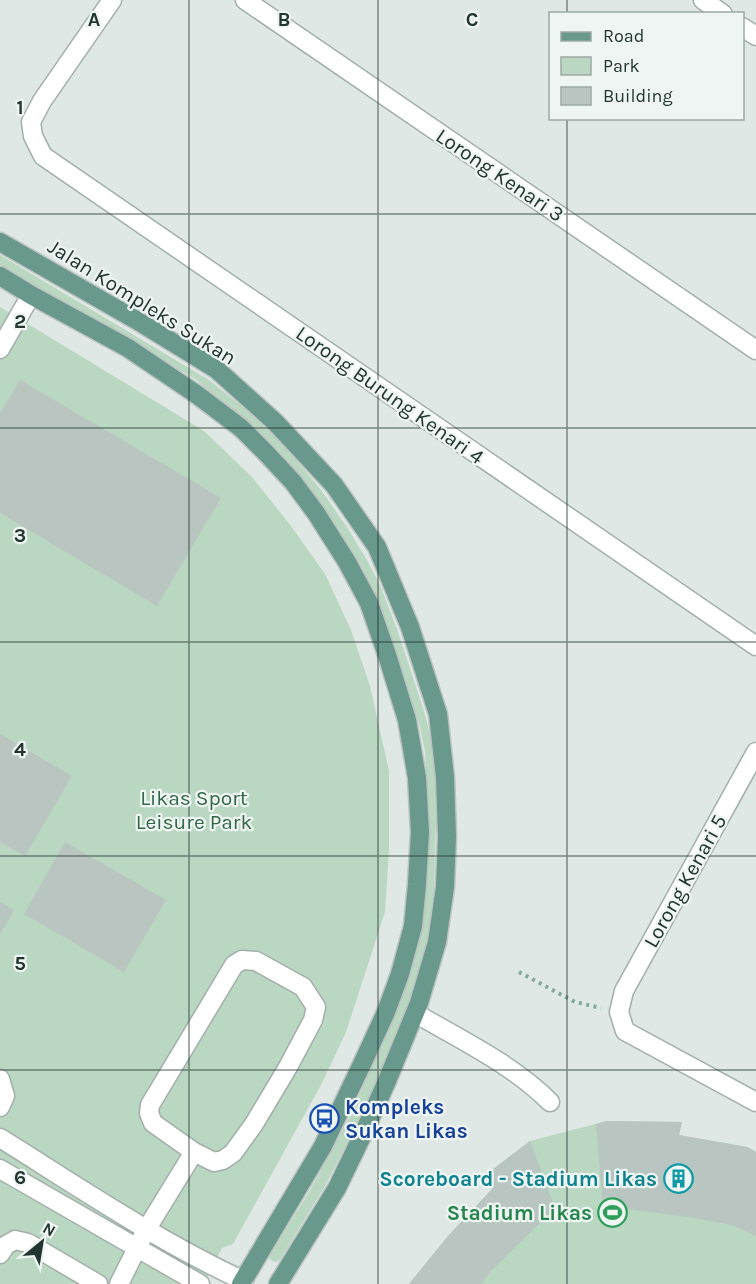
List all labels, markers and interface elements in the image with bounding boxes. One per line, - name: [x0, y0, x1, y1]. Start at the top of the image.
- text: A: [88, 8, 101, 31]
- text: B: [278, 8, 290, 31]
- text: C: [466, 8, 478, 31]
- legend: [549, 12, 744, 120]
- text: Road: [603, 25, 644, 47]
- text: Park: [603, 55, 640, 77]
- text: Building: [603, 85, 673, 107]
- text: 1: [16, 96, 24, 119]
- street label: Lorong Kenari 3: [432, 123, 568, 227]
- street label: Jalan Kompleks Sukan: [44, 234, 240, 370]
- text: 2: [14, 310, 26, 333]
- street label: Lorong Burung Kenari 4: [291, 321, 489, 469]
- text: 3: [14, 524, 26, 547]
- text: 4: [14, 738, 26, 761]
- park label: Likas Sport Leisure Park: [136, 786, 252, 834]
- street label: Lorong Kenari 5: [639, 810, 731, 952]
- text: 5: [14, 952, 26, 975]
- place label: Kompleks Sukan Likas: [345, 1095, 468, 1143]
- bus stop icon: Kompleks Sukan Likas: [308, 1103, 340, 1135]
- building icon: Scoreboard - Stadium Likas: [662, 1163, 694, 1195]
- text: 6: [14, 1166, 26, 1189]
- place label: Scoreboard - Stadium Likas: [379, 1167, 657, 1191]
- sports icon: Stadium Likas: [597, 1197, 629, 1229]
- place label: Stadium Likas: [447, 1201, 592, 1225]
- north arrow: [12, 1212, 72, 1272]
- text: N: [40, 1218, 59, 1241]

